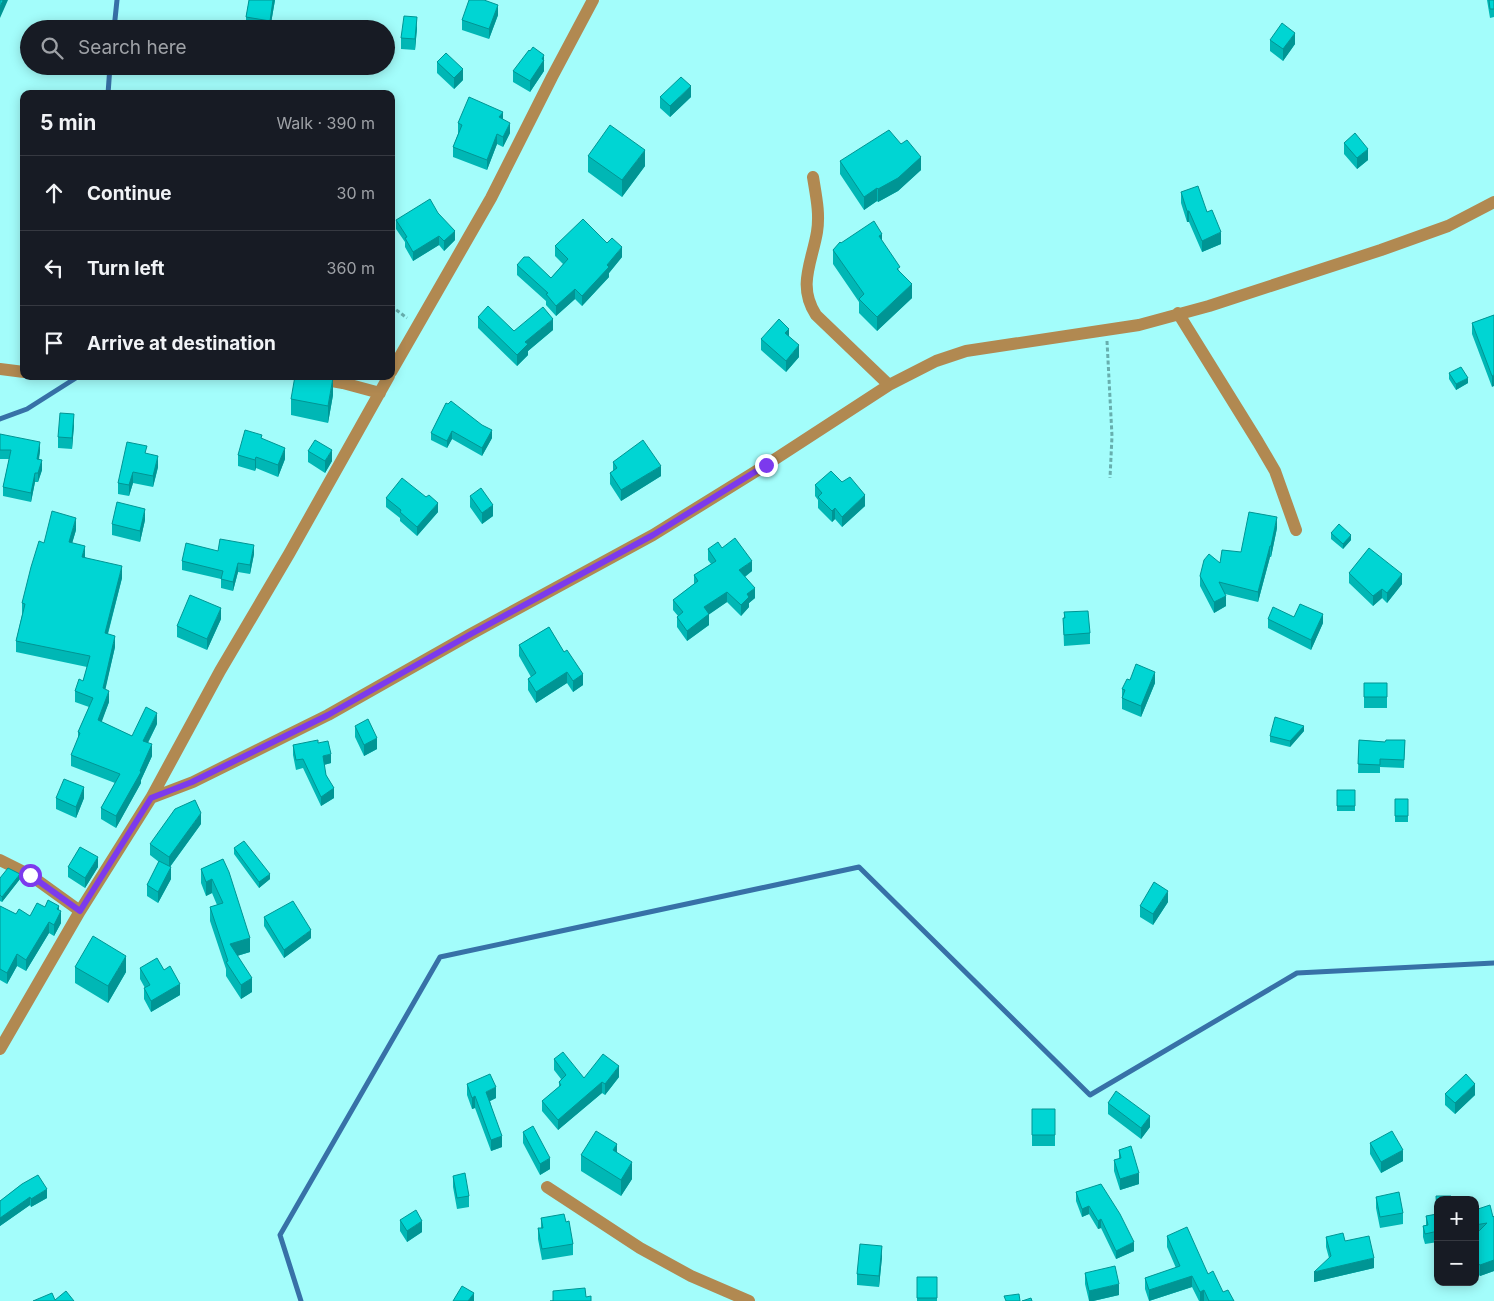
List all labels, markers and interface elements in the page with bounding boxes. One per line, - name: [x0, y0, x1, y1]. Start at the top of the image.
- search box: [20, 20, 395, 75]
- icon: search: [38, 34, 66, 62]
- text: Search here: [78, 36, 187, 59]
- text: 5 min: [40, 110, 96, 135]
- text: Walk · 390 m: [276, 113, 375, 133]
- icon: ahead: [40, 179, 68, 207]
- text: Continue: [87, 182, 172, 205]
- text: 30 m: [337, 183, 375, 203]
- icon: left: [40, 254, 68, 282]
- text: Turn left: [87, 257, 165, 280]
- text: 360 m: [327, 258, 375, 278]
- icon: arrive: [40, 329, 68, 357]
- text: Arrive at destination: [87, 332, 276, 355]
- route end: [755, 454, 778, 477]
- route start: [19, 864, 42, 887]
- map controls: [1434, 1196, 1479, 1286]
- button: +: [1434, 1196, 1479, 1241]
- button: −: [1434, 1241, 1479, 1286]

